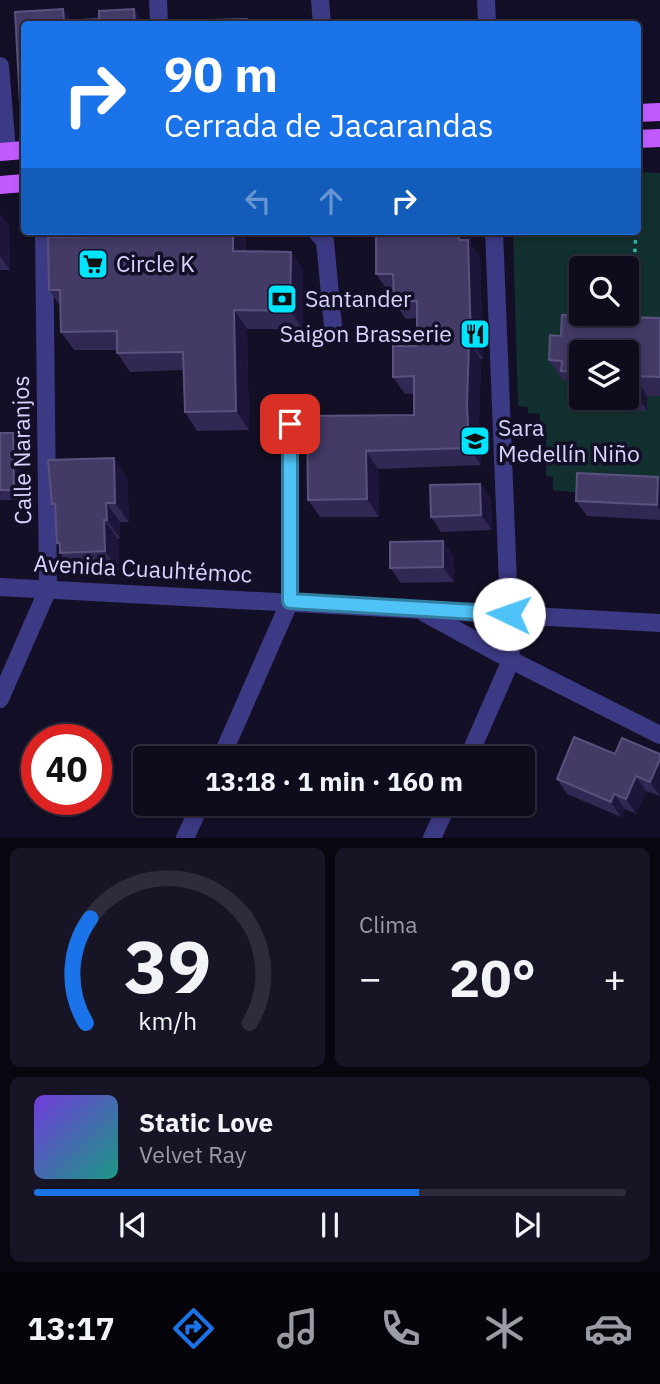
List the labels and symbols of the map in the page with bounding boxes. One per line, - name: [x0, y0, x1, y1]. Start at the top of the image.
- supermarket icon: Circle K: [76, 247, 110, 281]
- place label: Circle K: [116, 248, 195, 278]
- bank icon: Santander: [265, 282, 299, 316]
- place label: Santander: [305, 283, 412, 313]
- restaurant icon: Saigon Brasserie: [458, 317, 492, 351]
- place label: Saigon Brasserie: [280, 318, 452, 348]
- street label: Calle Naranjos: [5, 375, 37, 525]
- pin: [260, 394, 320, 454]
- place label: Sara Medellín Niño: [498, 412, 640, 468]
- school or university icon: Sara Medellín Niño: [458, 424, 492, 458]
- street label: Avenida Cuauhtémoc: [33, 547, 253, 589]
- position arrow: [472, 577, 546, 651]
- speed limit sign: 40: [21, 724, 112, 815]

